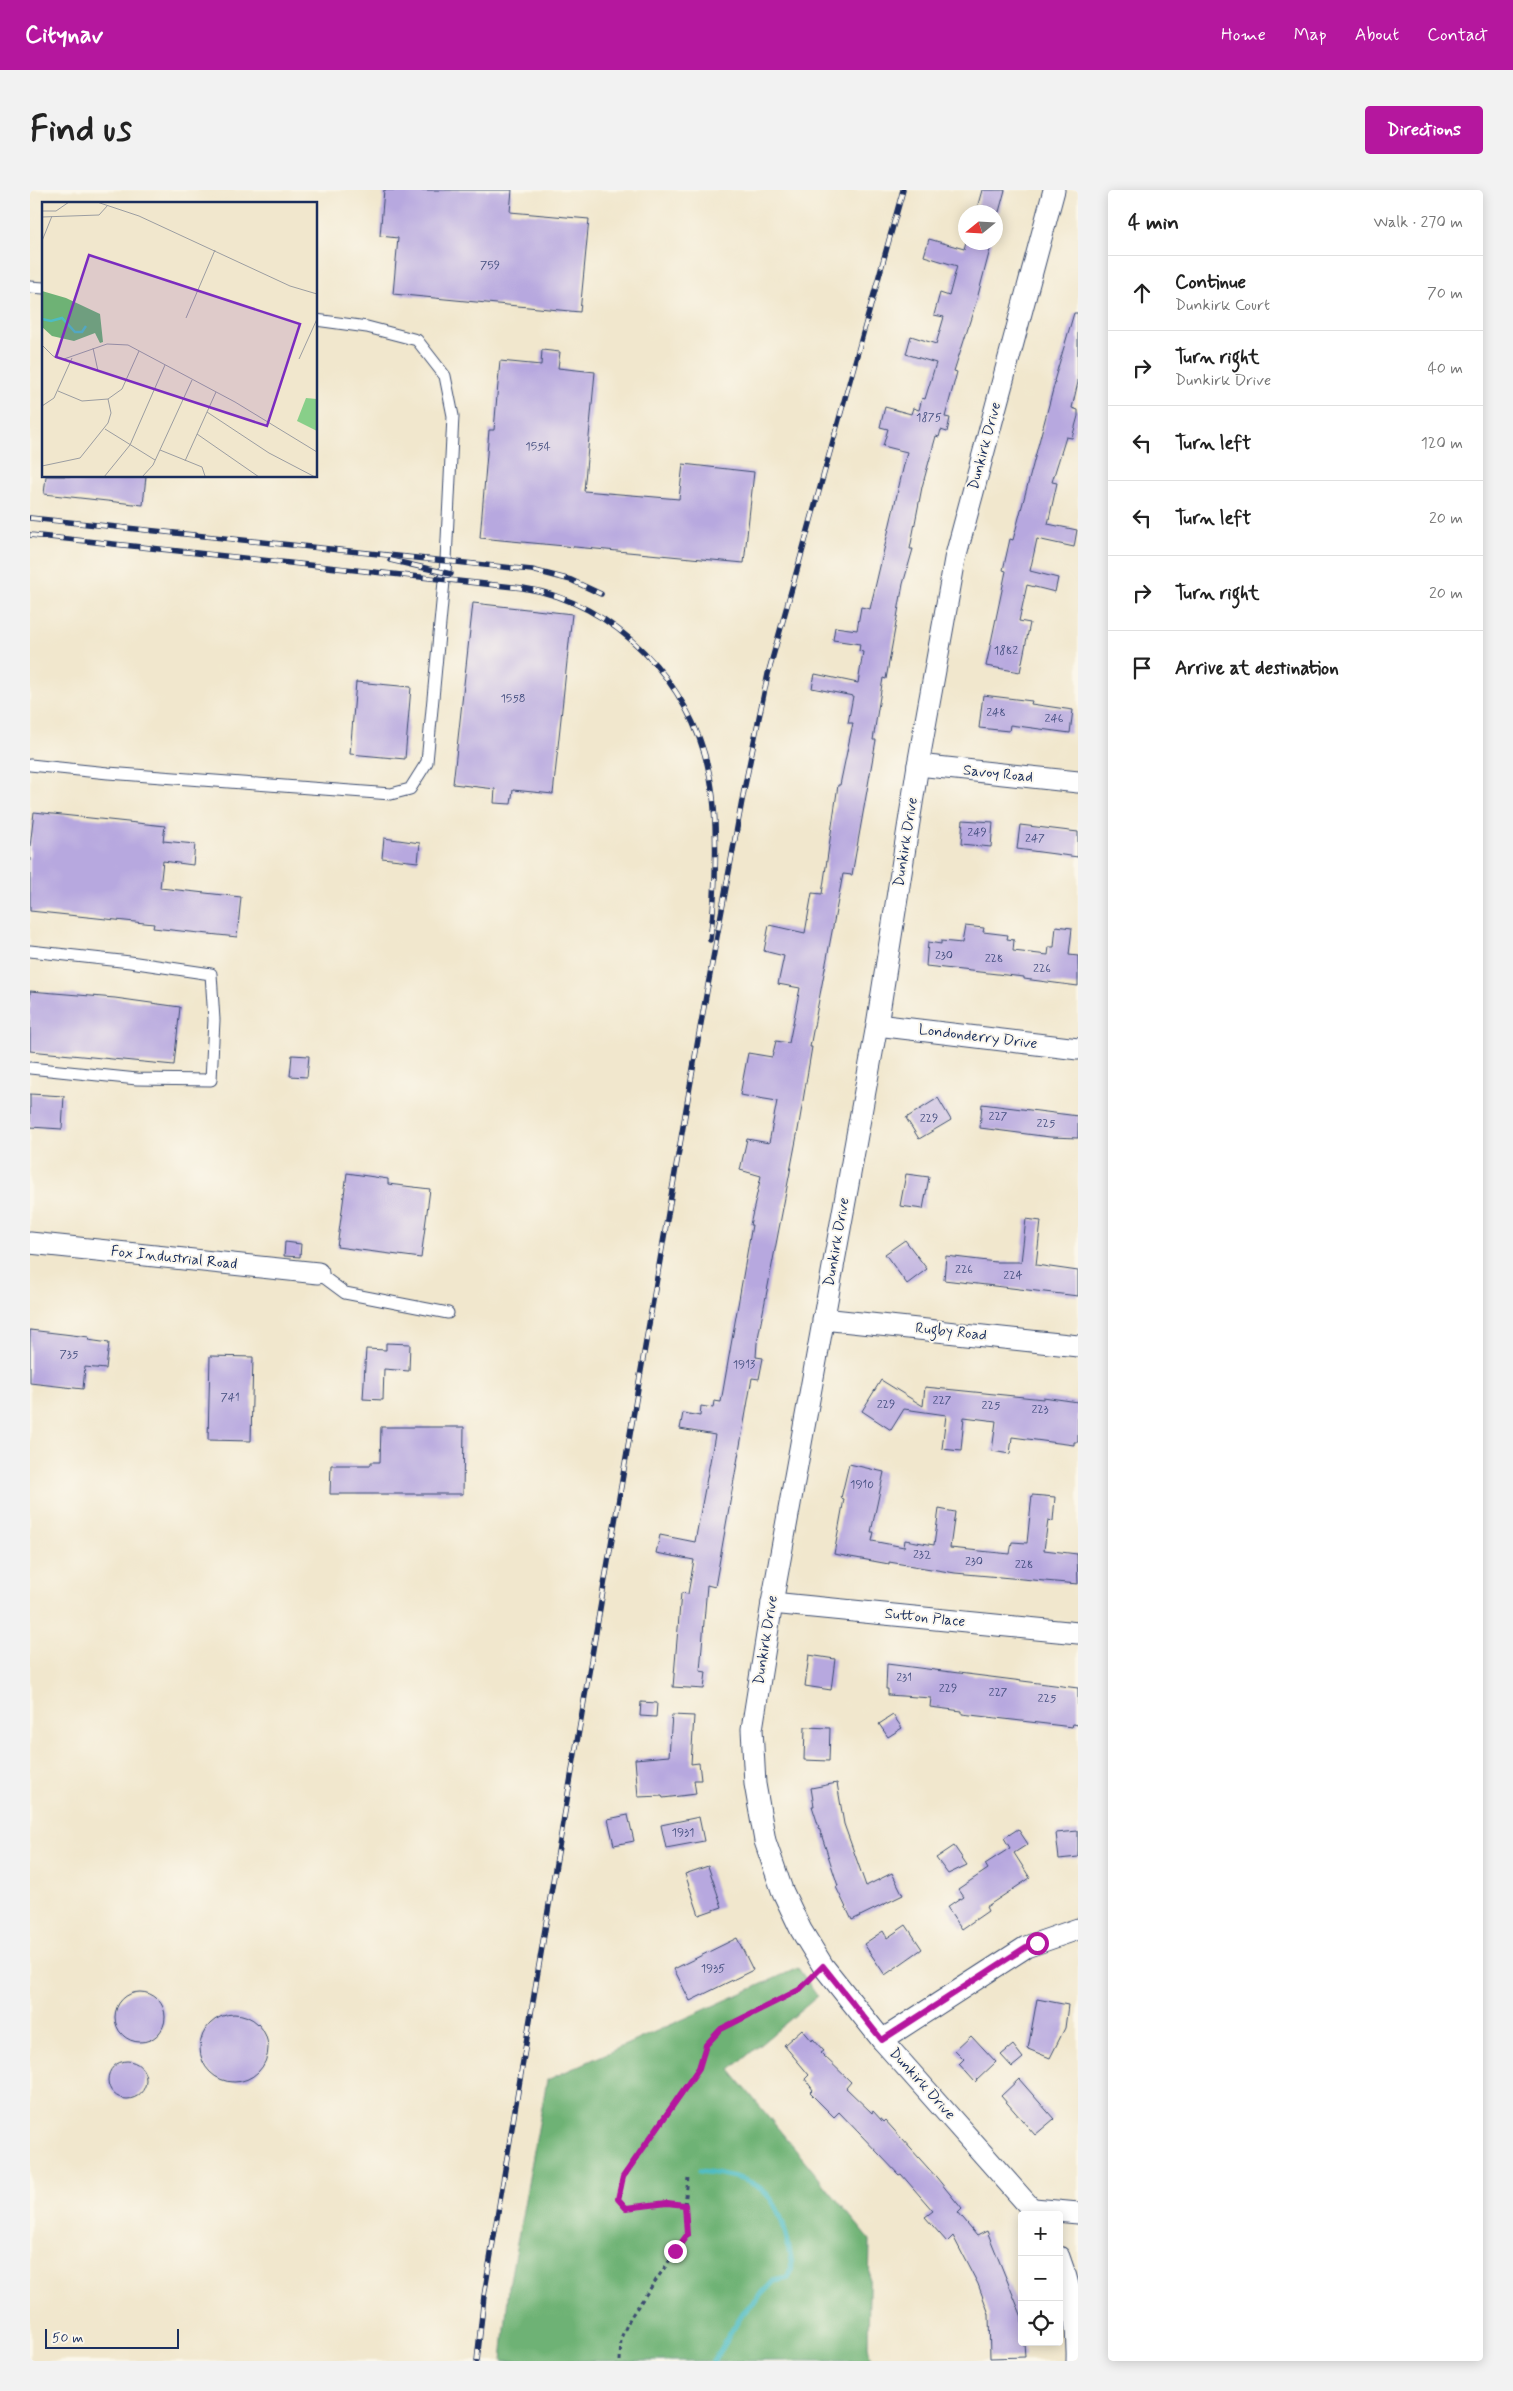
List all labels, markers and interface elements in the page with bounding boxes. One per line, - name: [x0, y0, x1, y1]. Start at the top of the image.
- text: Citynav: [25, 20, 103, 51]
- text: Home: [1221, 23, 1266, 47]
- text: Map: [1294, 23, 1327, 47]
- text: About: [1355, 23, 1399, 47]
- text: Contact: [1427, 23, 1488, 47]
- button: Directions: [1365, 106, 1483, 154]
- text: Find us: [30, 107, 132, 153]
- inset map: [42, 202, 318, 478]
- north arrow: [958, 205, 1003, 250]
- text: 4 min: [1128, 209, 1179, 237]
- text: Walk · 270 m: [1374, 212, 1463, 233]
- house number: 759: [480, 258, 500, 274]
- text: Continue: [1175, 270, 1246, 295]
- icon: ahead: [1128, 279, 1156, 307]
- text: 70 m: [1427, 283, 1463, 304]
- text: Dunkirk Court: [1175, 295, 1270, 316]
- text: Turn right: [1175, 345, 1259, 370]
- icon: right: [1128, 354, 1156, 382]
- text: 40 m: [1427, 358, 1463, 379]
- text: Dunkirk Drive: [1175, 370, 1271, 391]
- street label: Dunkirk Drive: [964, 400, 1006, 492]
- house number: 1875: [916, 410, 942, 426]
- icon: left: [1128, 429, 1156, 457]
- text: Turn left: [1175, 431, 1251, 456]
- text: 120 m: [1421, 433, 1463, 454]
- house number: 1554: [525, 439, 551, 455]
- icon: left: [1128, 504, 1156, 532]
- text: Turn left: [1175, 506, 1251, 531]
- text: 20 m: [1429, 508, 1463, 529]
- icon: right: [1128, 579, 1156, 607]
- text: Turn right: [1175, 581, 1259, 606]
- text: 20 m: [1429, 583, 1463, 604]
- house number: 1882: [994, 643, 1018, 659]
- icon: arrive: [1128, 654, 1156, 682]
- text: Arrive at destination: [1175, 656, 1339, 681]
- house number: 1558: [500, 691, 526, 707]
- house number: 248: [986, 705, 1006, 721]
- house number: 246: [1045, 711, 1064, 727]
- street label: Savoy Road: [962, 760, 1034, 788]
- street label: Dunkirk Drive: [889, 796, 923, 888]
- house number: 249: [967, 825, 987, 841]
- house number: 247: [1025, 831, 1045, 847]
- house number: 230: [935, 948, 953, 964]
- house number: 228: [985, 951, 1003, 967]
- house number: 226: [1033, 961, 1051, 977]
- street label: Londonderry Drive: [917, 1020, 1039, 1054]
- house number: 227: [989, 1109, 1008, 1125]
- house number: 229: [920, 1111, 938, 1127]
- house number: 225: [1037, 1116, 1056, 1132]
- street label: Dunkirk Drive: [819, 1196, 855, 1288]
- street label: Fox Industrial Road: [110, 1241, 238, 1275]
- house number: 226: [955, 1262, 973, 1278]
- house number: 224: [1003, 1268, 1023, 1284]
- street label: Rugby Road: [914, 1318, 988, 1347]
- house number: 735: [59, 1347, 79, 1363]
- house number: 1913: [733, 1357, 756, 1373]
- house number: 741: [220, 1390, 240, 1406]
- house number: 227: [933, 1393, 952, 1409]
- house number: 229: [877, 1397, 895, 1413]
- house number: 225: [982, 1398, 1001, 1414]
- house number: 223: [1031, 1402, 1049, 1418]
- house number: 1910: [850, 1477, 874, 1493]
- house number: 232: [913, 1547, 931, 1563]
- house number: 230: [965, 1554, 983, 1570]
- house number: 228: [1015, 1557, 1033, 1573]
- street label: Dunkirk Drive: [749, 1594, 783, 1686]
- street label: Sutton Place: [884, 1604, 967, 1632]
- house number: 231: [896, 1670, 912, 1686]
- house number: 229: [939, 1681, 957, 1697]
- house number: 227: [989, 1685, 1008, 1701]
- house number: 225: [1038, 1691, 1057, 1707]
- house number: 1931: [672, 1825, 694, 1841]
- route start: [1026, 1932, 1049, 1955]
- house number: 1935: [701, 1961, 725, 1977]
- street label: Dunkirk Drive: [884, 2044, 960, 2124]
- map controls: [1018, 2211, 1063, 2346]
- button: +: [1018, 2211, 1063, 2256]
- route end: [664, 2240, 687, 2263]
- button: −: [1018, 2256, 1063, 2301]
- button: locate: [1018, 2301, 1063, 2346]
- scale bar: [45, 2326, 179, 2349]
- text: 50 m: [52, 2329, 83, 2347]

